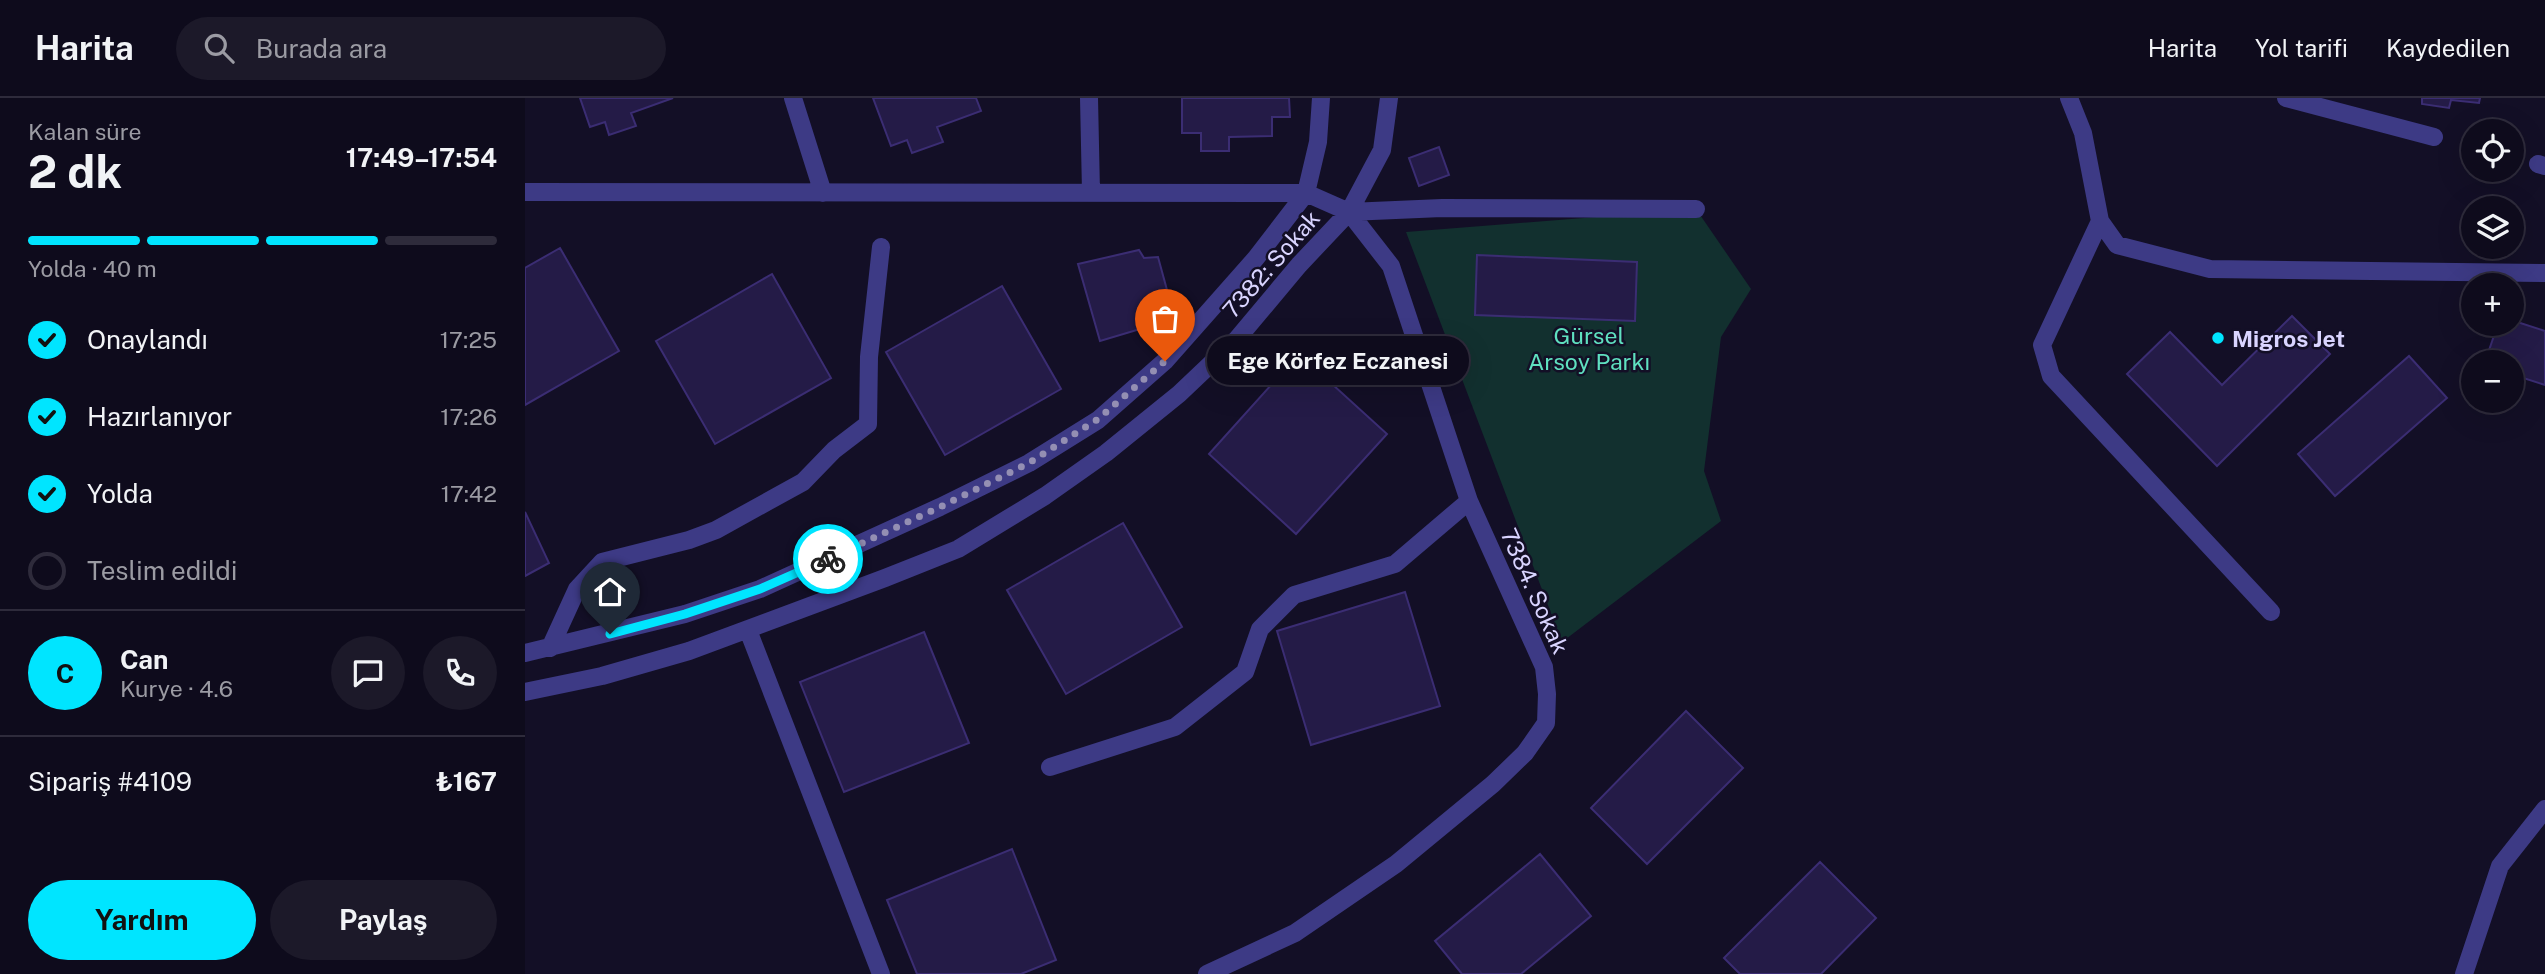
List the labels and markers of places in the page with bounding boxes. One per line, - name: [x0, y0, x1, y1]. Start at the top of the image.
- pin: [1135, 289, 1195, 361]
- place label: Migros Jet: [2232, 325, 2345, 352]
- marker: Migros Jet: [2210, 330, 2226, 346]
- callout: Ege Körfez Eczanesi: [1207, 336, 1470, 386]
- pin: [580, 562, 640, 634]

